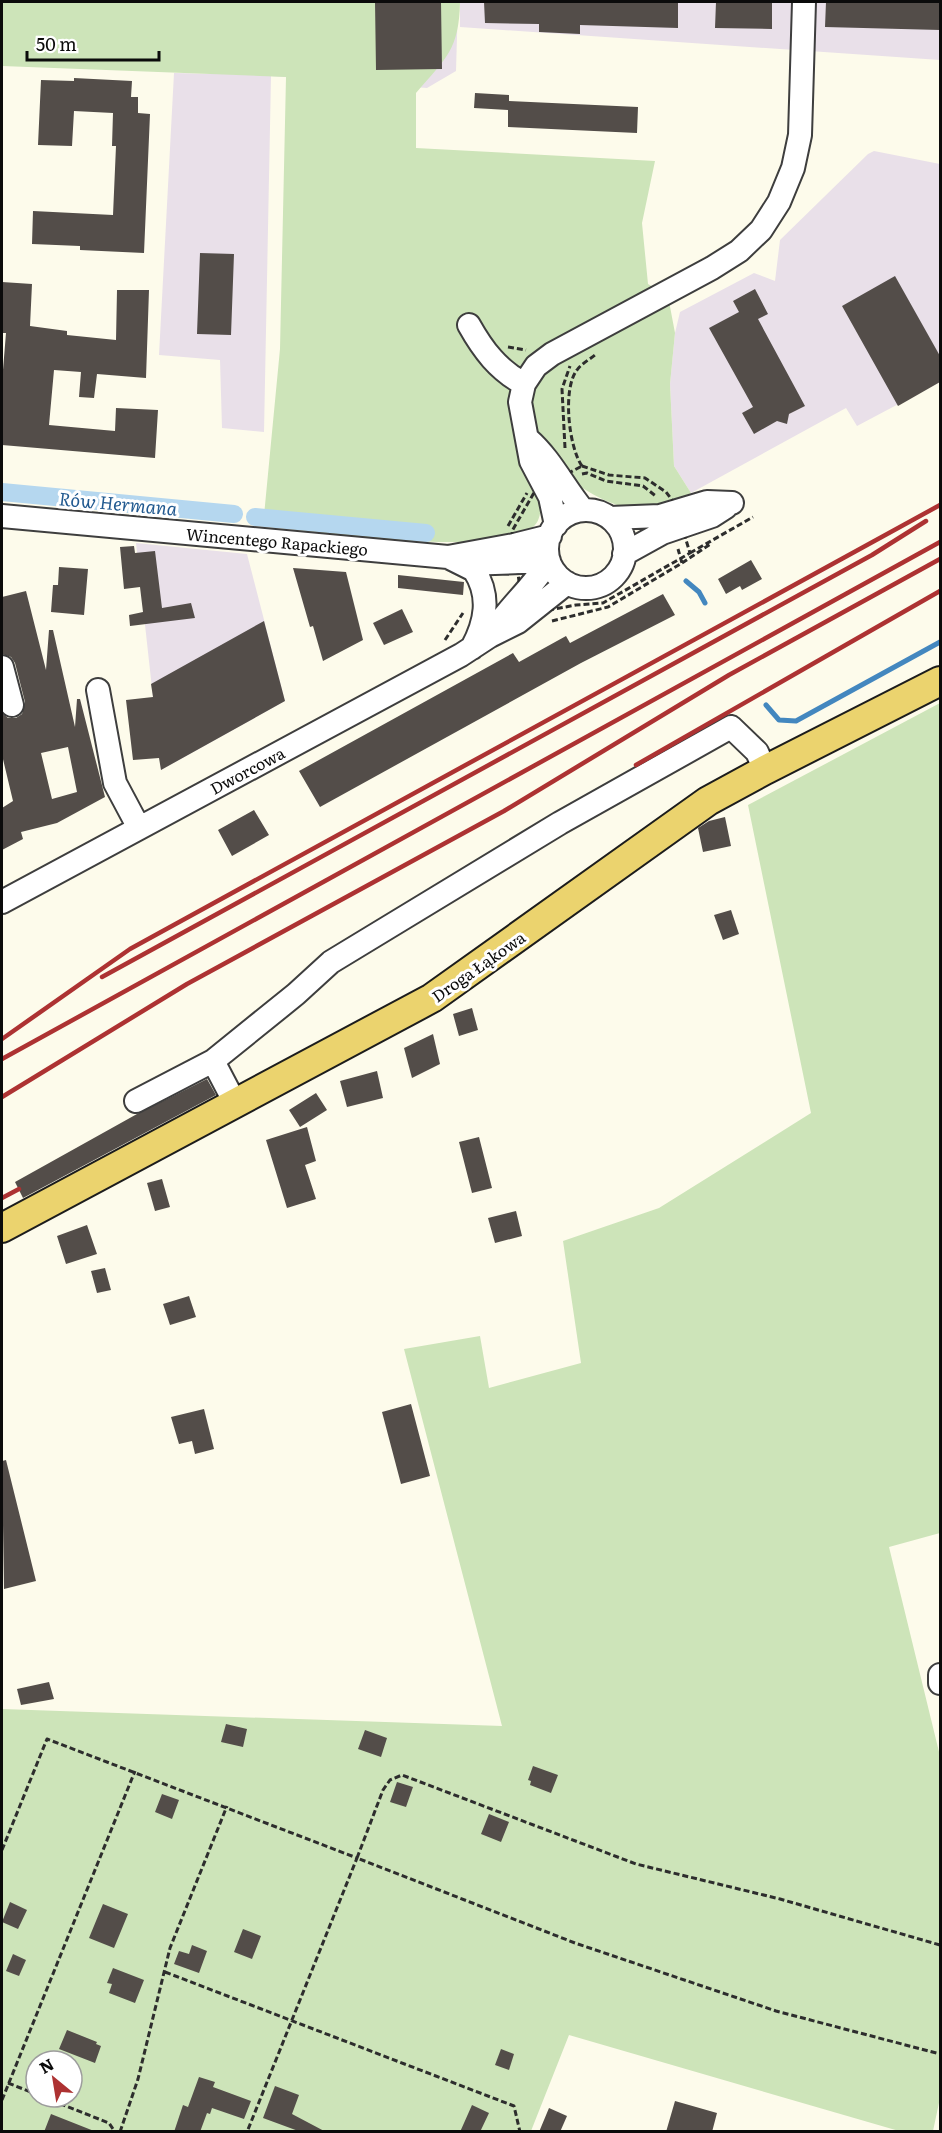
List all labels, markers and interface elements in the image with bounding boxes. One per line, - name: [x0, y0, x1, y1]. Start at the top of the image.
- scale bar: [27, 24, 159, 62]
- text: 50 m: [36, 30, 77, 57]
- water label: Rów Hermana: [58, 484, 179, 522]
- street label: Wincentego Rapackiego: [185, 521, 369, 561]
- street label: Dworcowa: [205, 740, 289, 800]
- street label: Droga Łąkowa: [426, 925, 530, 1007]
- north arrow: [24, 2049, 84, 2109]
- text: N: [34, 2051, 58, 2079]

